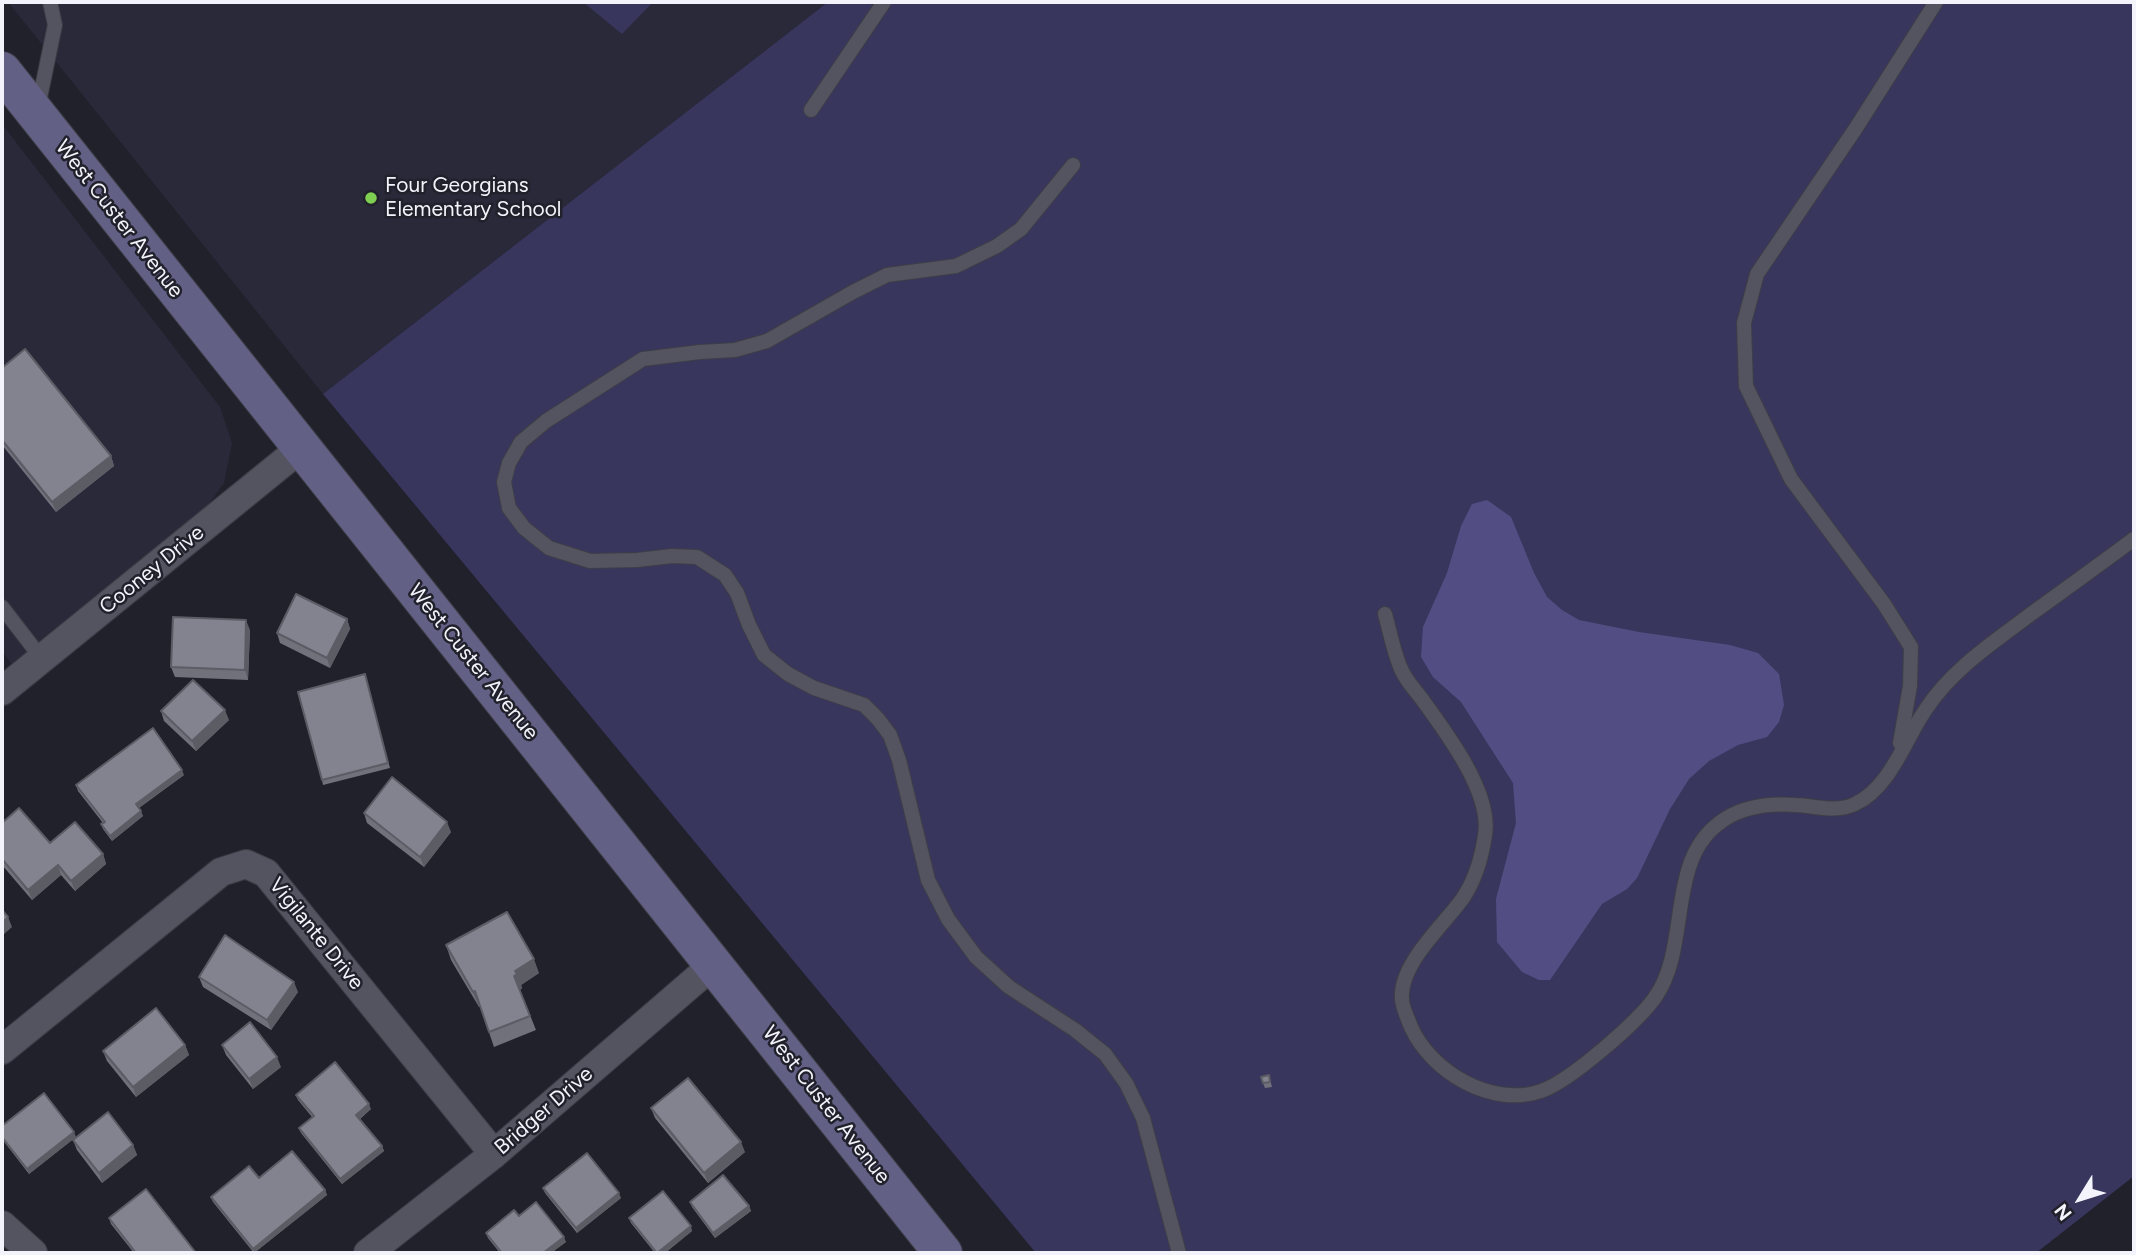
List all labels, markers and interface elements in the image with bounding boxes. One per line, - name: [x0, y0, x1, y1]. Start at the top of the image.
- street label: West Custer Avenue: [50, 135, 188, 303]
- place label: Four Georgians Elementary School: [385, 173, 561, 223]
- marker: Four Georgians Elementary School: [363, 190, 379, 206]
- street label: Cooney Drive: [95, 520, 209, 620]
- street label: West Custer Avenue: [402, 579, 544, 745]
- street label: Vigilante Drive: [263, 873, 369, 995]
- street label: West Custer Avenue: [757, 1021, 895, 1189]
- street label: Bridger Drive: [490, 1062, 598, 1160]
- north arrow: [2045, 1164, 2115, 1234]
- text: N: [2049, 1199, 2077, 1225]

